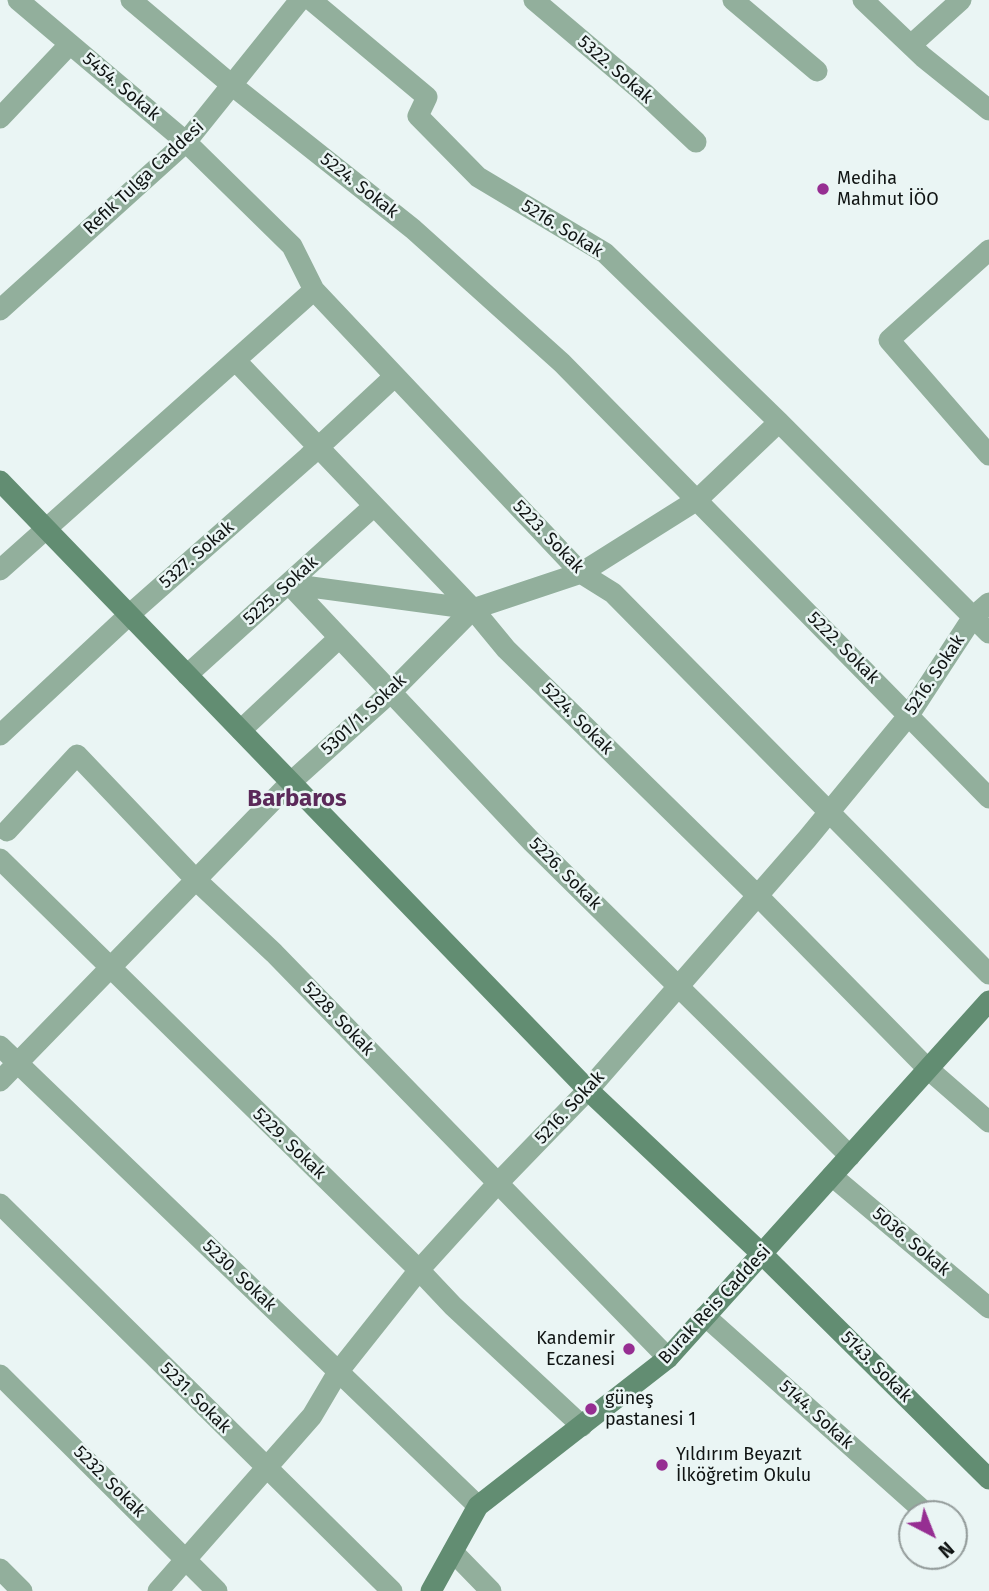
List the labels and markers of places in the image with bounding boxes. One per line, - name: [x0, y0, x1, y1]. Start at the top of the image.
- place label: Mediha Mahmut İÖO: [837, 168, 939, 210]
- marker: Mediha Mahmut İÖO: [815, 181, 831, 197]
- place label: Kandemir Eczanesi: [536, 1328, 615, 1370]
- marker: Kandemir Eczanesi: [621, 1341, 637, 1357]
- place label: güneş pastanesi 1: [605, 1388, 696, 1430]
- marker: güneş pastanesi 1: [583, 1401, 599, 1417]
- place label: Yıldırım Beyazıt İlköğretim Okulu: [676, 1444, 811, 1486]
- marker: Yıldırım Beyazıt İlköğretim Okulu: [654, 1457, 670, 1473]

